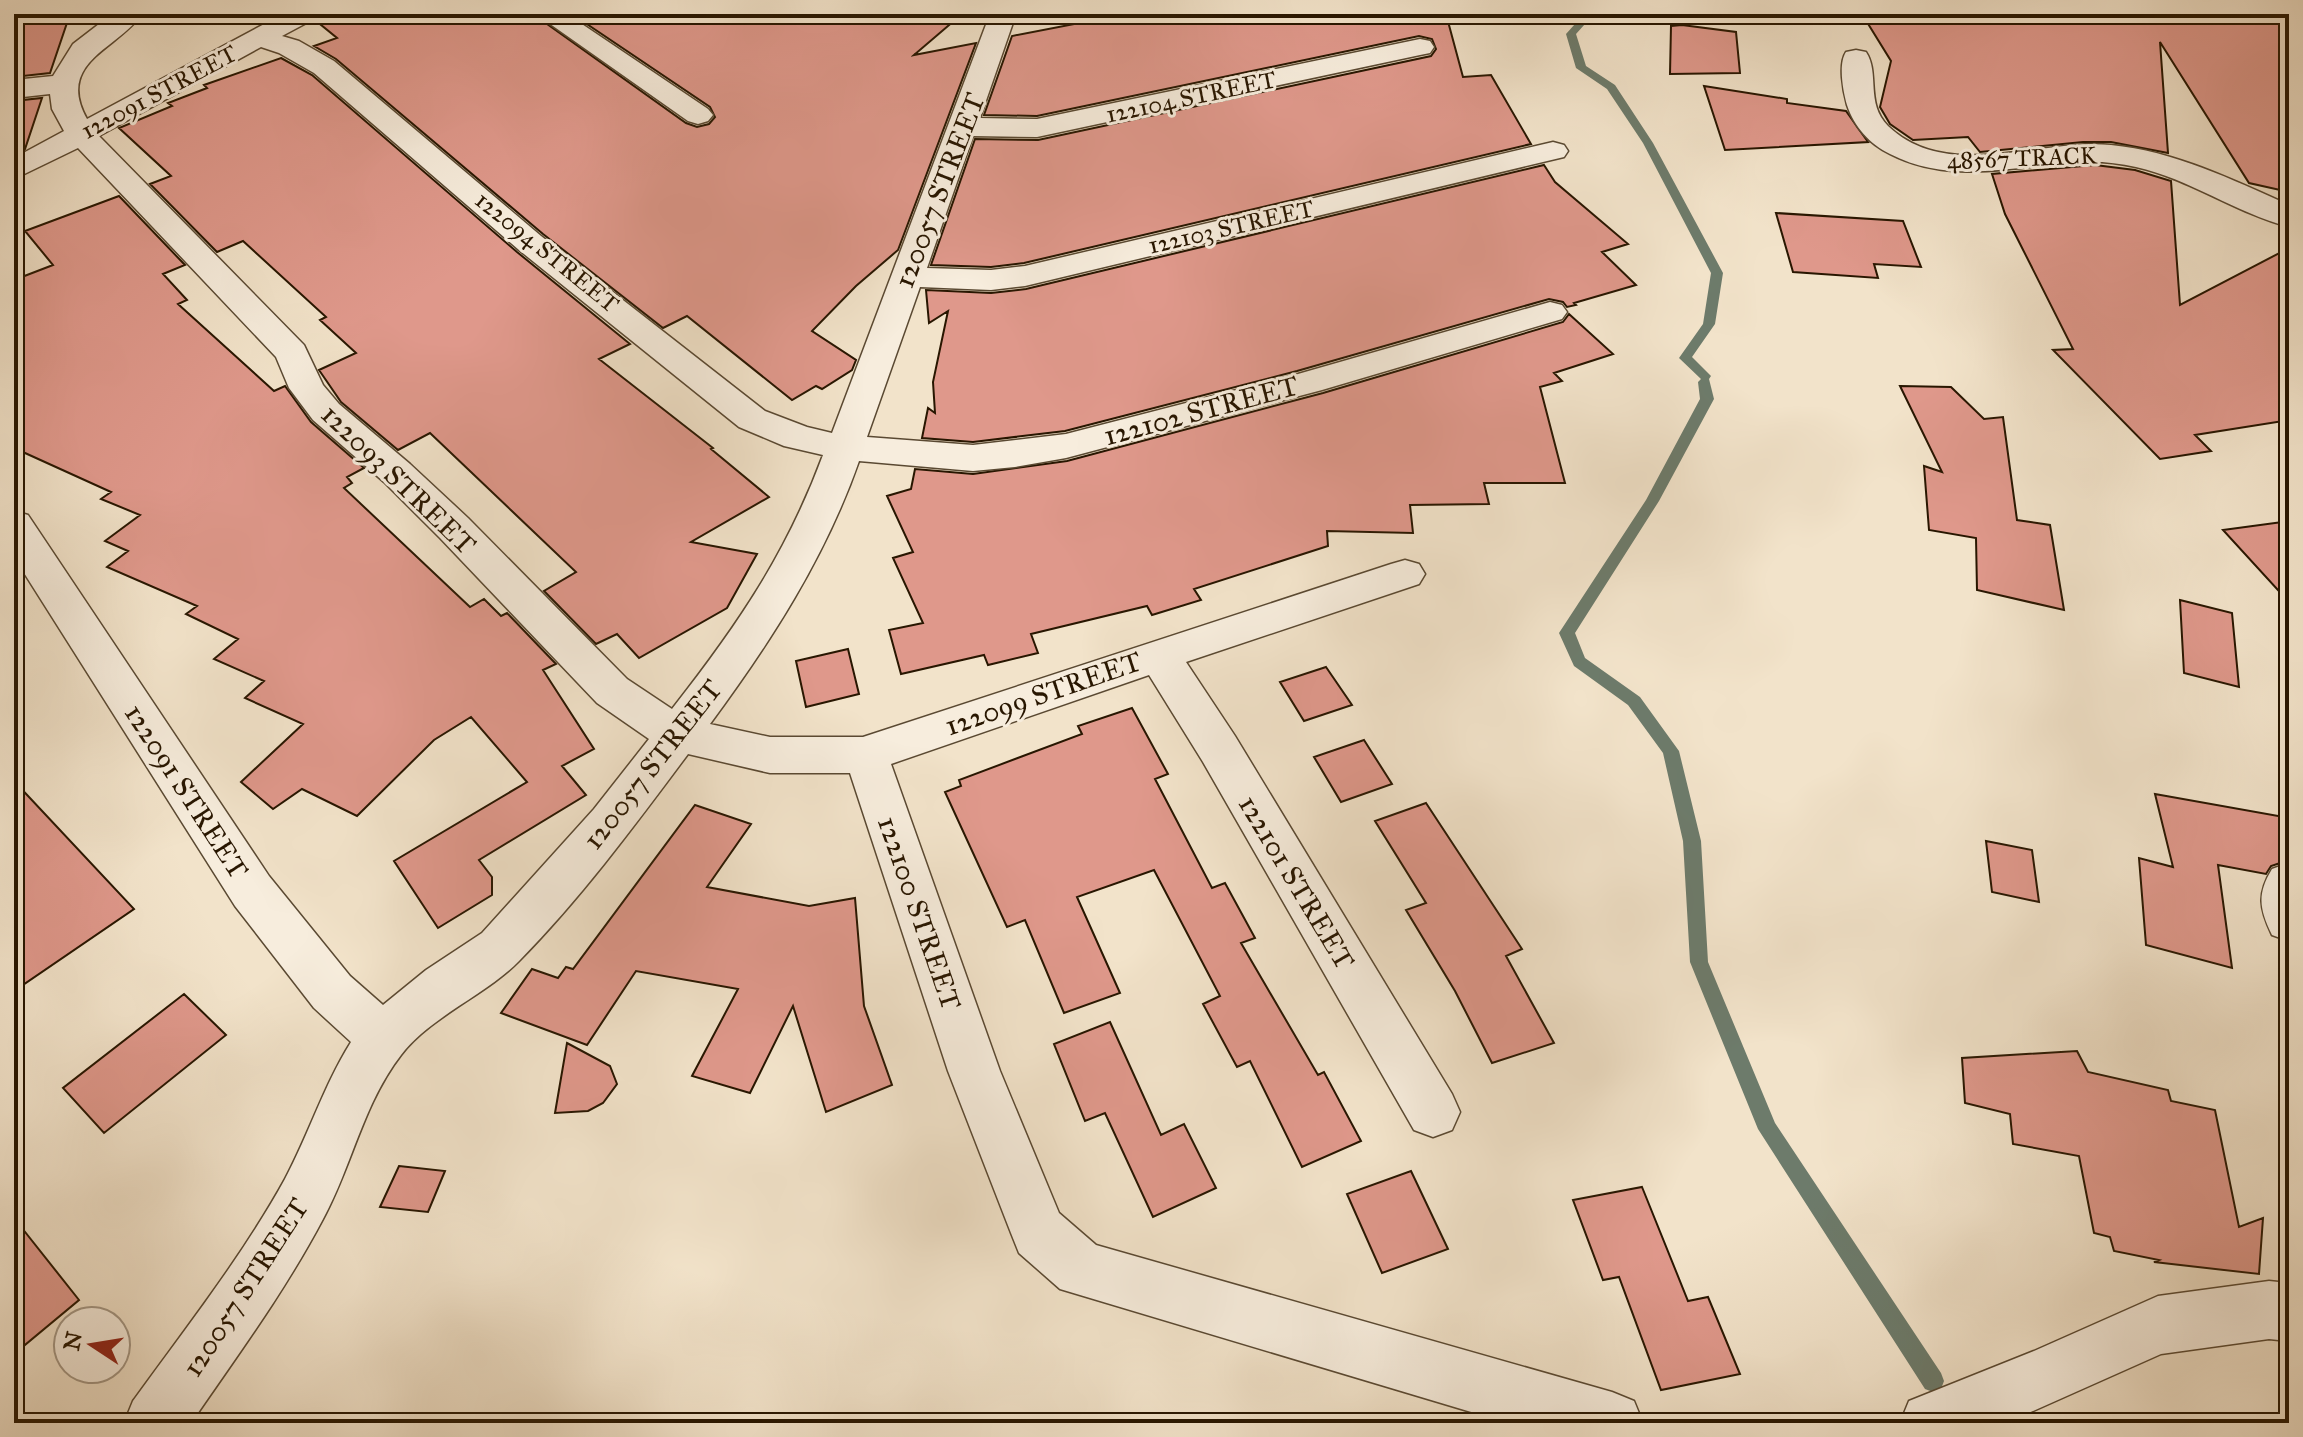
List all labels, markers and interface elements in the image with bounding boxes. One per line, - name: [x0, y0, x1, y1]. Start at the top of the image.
- street label: 122091 STREET: [76, 38, 242, 146]
- street label: 122104 STREET: [1103, 64, 1279, 130]
- street label: 120057 STREET: [886, 88, 993, 293]
- street label: 48567 TRACK: [1947, 140, 2098, 176]
- street label: 122094 STREET: [469, 185, 625, 319]
- street label: 122103 STREET: [1145, 193, 1317, 261]
- street label: 122102 STREET: [1100, 368, 1302, 453]
- street label: 122093 STREET: [314, 397, 483, 562]
- street label: 122099 STREET: [940, 644, 1146, 743]
- street label: 120057 STREET: [575, 672, 730, 856]
- street label: 122091 STREET: [117, 697, 256, 885]
- street label: 122101 STREET: [1231, 789, 1362, 976]
- street label: 122100 STREET: [870, 812, 969, 1015]
- street label: 120057 STREET: [175, 1191, 316, 1383]
- north arrow: [52, 1305, 132, 1385]
- text: N: [58, 1329, 88, 1353]

